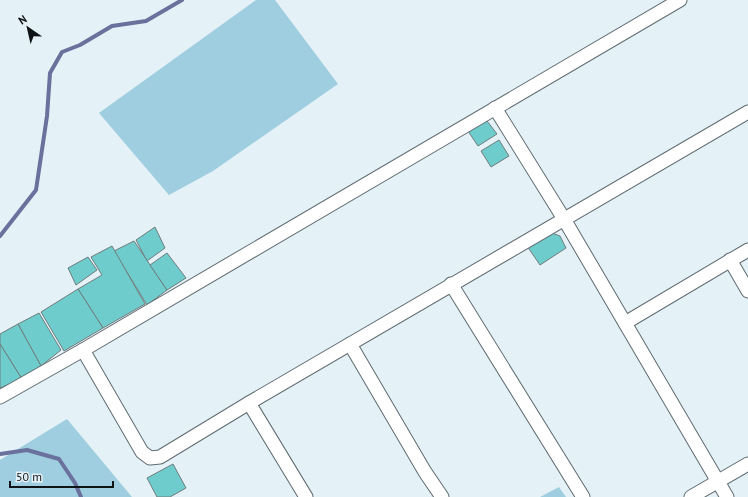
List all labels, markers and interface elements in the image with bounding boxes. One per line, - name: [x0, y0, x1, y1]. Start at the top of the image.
- north arrow: [8, 8, 48, 48]
- text: N: [15, 12, 29, 28]
- scale bar: [10, 463, 113, 489]
- text: 50 m: [16, 469, 42, 484]

